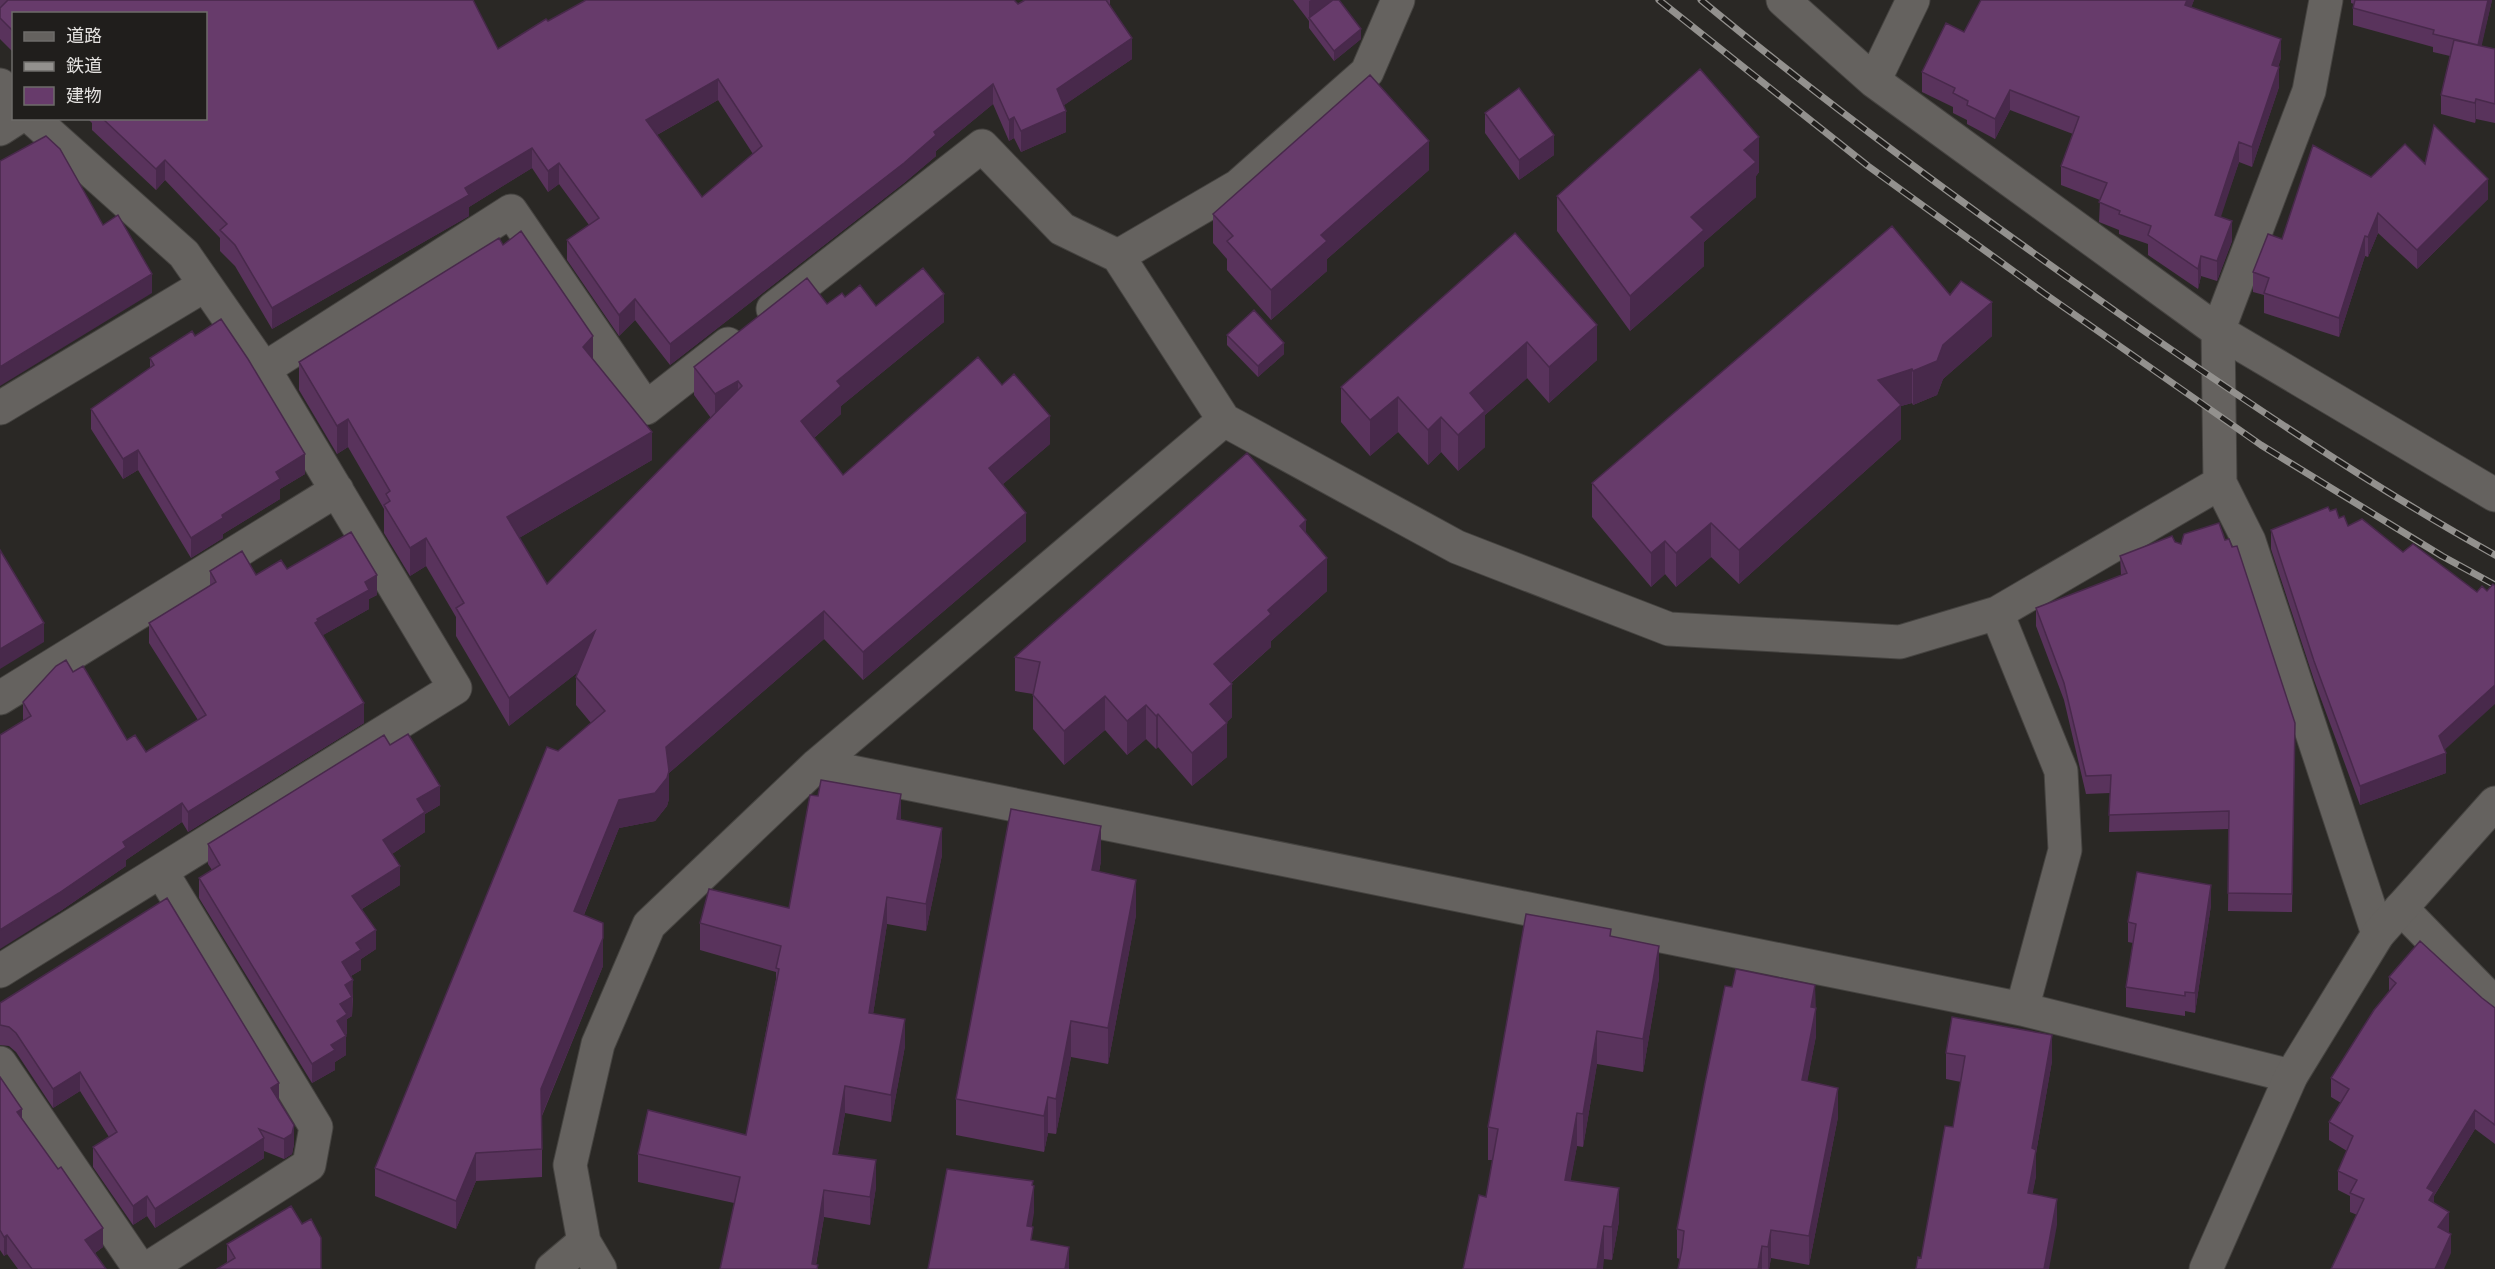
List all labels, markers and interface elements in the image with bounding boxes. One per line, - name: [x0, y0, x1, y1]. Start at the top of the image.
- legend: [12, 12, 207, 120]
- text: 道路: [66, 25, 102, 46]
- text: 鉄道: [66, 55, 102, 76]
- text: 建物: [66, 85, 102, 106]

